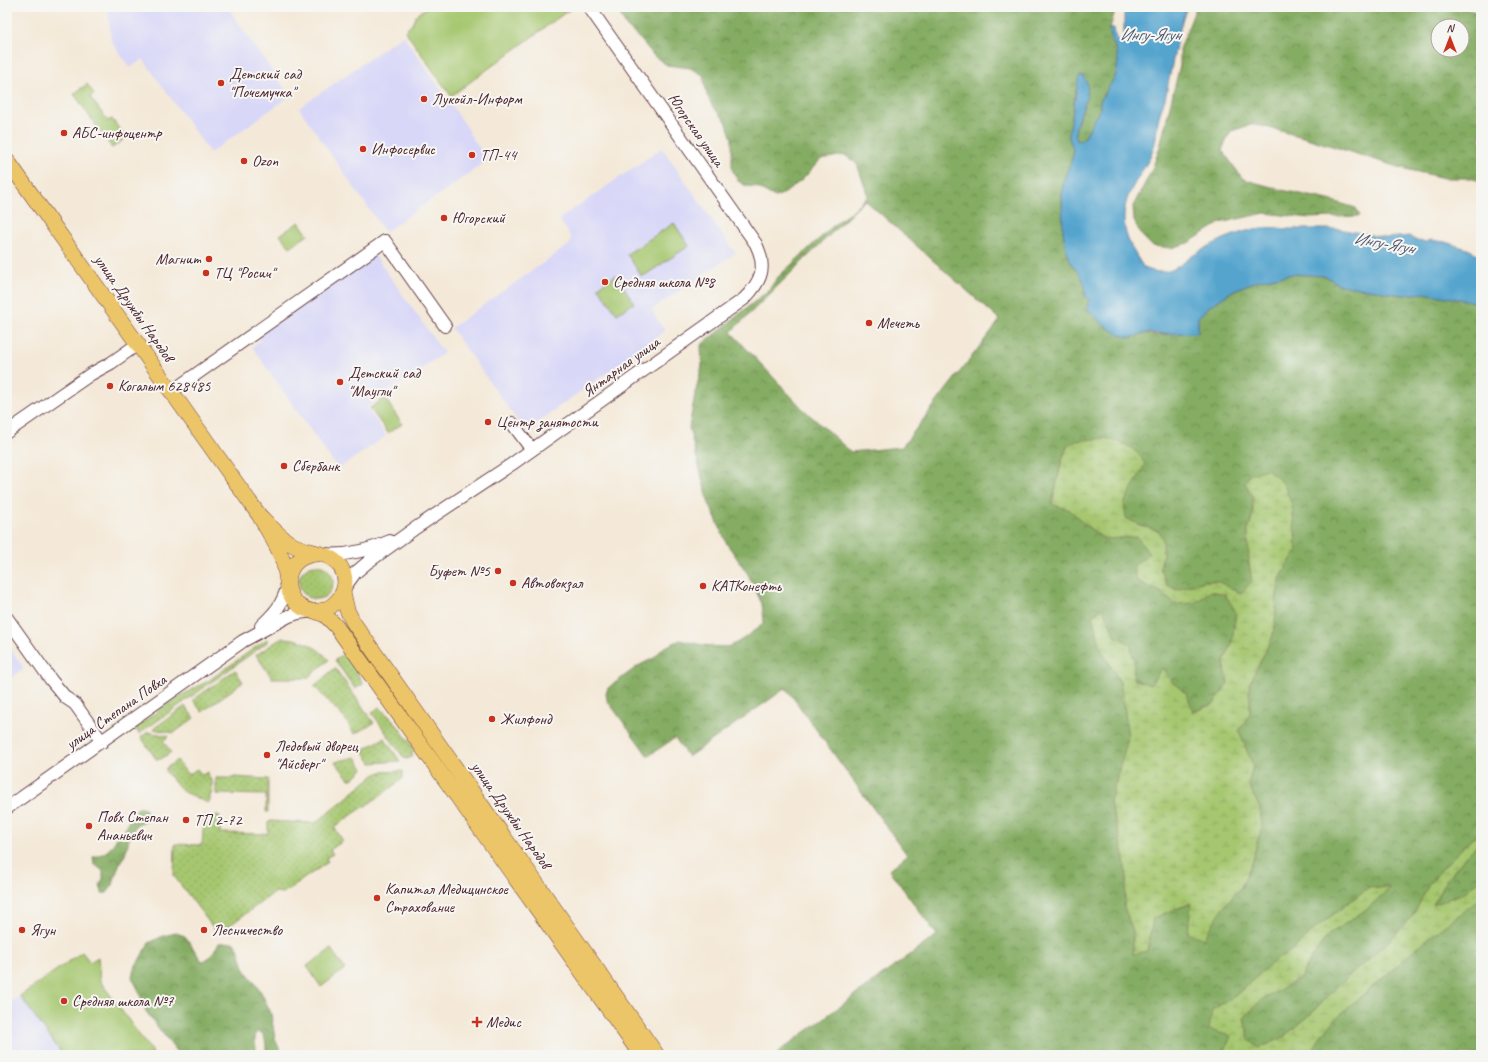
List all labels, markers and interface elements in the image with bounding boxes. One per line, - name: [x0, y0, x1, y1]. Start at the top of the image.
- north arrow: [1430, 18, 1470, 58]
- text: N: [1447, 21, 1456, 35]
- water label: Ингу-Ягун: [1120, 24, 1184, 45]
- place label: Детский сад "Почемучка": [229, 64, 303, 102]
- marker: Детский сад "Почемучка": [216, 78, 226, 88]
- place label: Лукойл-Информ: [432, 89, 522, 109]
- street label: Югорская улица: [663, 89, 729, 172]
- marker: Лукойл-Информ: [419, 94, 429, 104]
- place label: АБС-инфоцентр: [72, 123, 163, 143]
- marker: АБС-инфоцентр: [59, 128, 69, 138]
- place label: Инфосервис: [371, 139, 436, 159]
- marker: Инфосервис: [358, 144, 368, 154]
- place label: ТП-44: [480, 145, 518, 165]
- marker: ТП-44: [467, 150, 477, 160]
- place label: Ozon: [252, 151, 279, 171]
- marker: Ozon: [239, 156, 249, 166]
- place label: Югорский: [452, 208, 506, 228]
- marker: Югорский: [439, 213, 449, 223]
- water label: Ингу-Ягун: [1352, 227, 1419, 259]
- place label: Магнит: [156, 249, 202, 269]
- street label: улица Дружбы Народов: [89, 250, 180, 368]
- marker: Магнит: [204, 254, 214, 264]
- place label: ТЦ "Росич": [214, 263, 278, 283]
- marker: ТЦ "Росич": [201, 268, 211, 278]
- place label: Средняя школа №8: [613, 272, 716, 292]
- marker: Средняя школа №8: [600, 277, 610, 287]
- place label: Мечеть: [877, 313, 920, 333]
- marker: Мечеть: [864, 318, 874, 328]
- street label: Янтарная улица: [578, 331, 665, 402]
- place label: Детский сад "Маугли": [348, 363, 422, 401]
- place label: Когалым 628485: [118, 376, 211, 396]
- marker: Детский сад "Маугли": [335, 377, 345, 387]
- marker: Когалым 628485: [105, 381, 115, 391]
- place label: Центр занятости: [496, 412, 599, 432]
- marker: Центр занятости: [483, 417, 493, 427]
- place label: Сбербанк: [292, 456, 341, 476]
- marker: Сбербанк: [279, 461, 289, 471]
- place label: Буфет №5: [428, 561, 491, 581]
- marker: Буфет №5: [493, 566, 503, 576]
- place label: Автовокзал: [521, 573, 584, 593]
- place label: КАТКонефть: [711, 576, 782, 596]
- marker: Автовокзал: [508, 578, 518, 588]
- marker: КАТКонефть: [698, 581, 708, 591]
- street label: улица Степана Повха: [61, 669, 171, 755]
- place label: Жилфонд: [500, 709, 553, 729]
- marker: Жилфонд: [487, 714, 497, 724]
- place label: Ледовый дворец "Айсберг": [275, 736, 359, 774]
- marker: Ледовый дворец "Айсберг": [262, 750, 272, 760]
- street label: улица Дружбы Народов: [466, 757, 557, 875]
- place label: Повх Степан Ананьевич: [97, 807, 169, 845]
- place label: ТП 2-72: [194, 810, 243, 830]
- marker: ТП 2-72: [181, 815, 191, 825]
- marker: Повх Степан Ананьевич: [84, 821, 94, 831]
- place label: Капитал Медицинское Страхование: [385, 879, 510, 917]
- marker: Капитал Медицинское Страхование: [372, 893, 382, 903]
- place label: Ягун: [30, 920, 57, 940]
- place label: Лесничество: [212, 920, 283, 940]
- marker: Ягун: [17, 925, 27, 935]
- marker: Лесничество: [199, 925, 209, 935]
- place label: Средняя школа №7: [72, 991, 174, 1011]
- marker: Средняя школа №7: [59, 996, 69, 1006]
- place label: Медис: [486, 1012, 522, 1032]
- marker: Медис: [471, 1016, 483, 1028]

